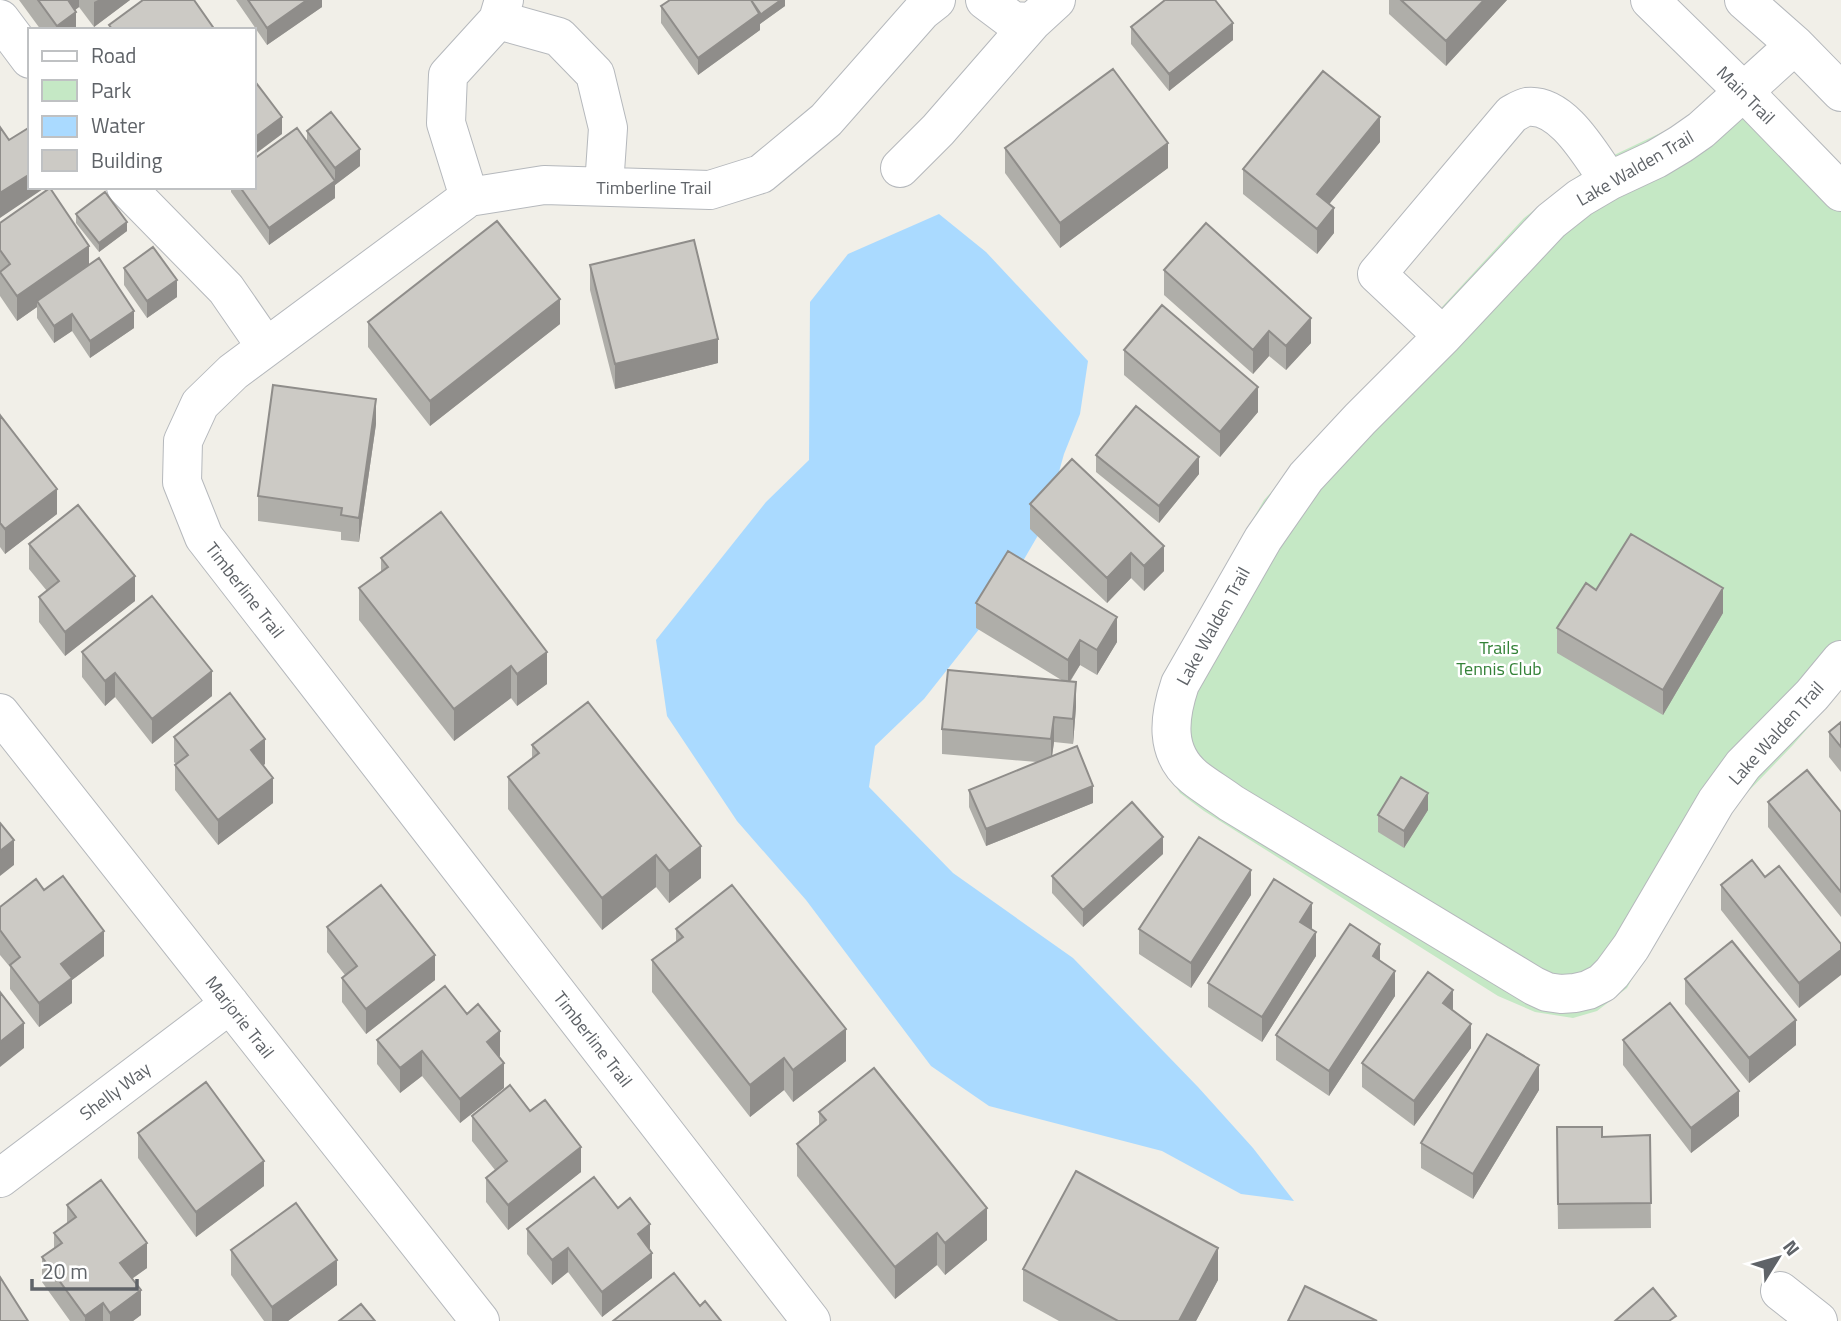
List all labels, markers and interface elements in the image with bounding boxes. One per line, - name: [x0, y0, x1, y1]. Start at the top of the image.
- legend: [28, 28, 256, 189]
- text: Road: [91, 39, 136, 71]
- street label: Main Trail: [1711, 60, 1781, 130]
- text: Park: [91, 74, 131, 106]
- text: Water: [91, 109, 145, 141]
- street label: Lake Walden Trail: [1571, 123, 1699, 213]
- text: Building: [91, 144, 163, 176]
- street label: Timberline Trail: [596, 174, 712, 201]
- street label: Timberline Trail: [199, 536, 291, 644]
- street label: Lake Walden Trail: [1169, 562, 1257, 690]
- park label: Trails Tennis Club: [1456, 634, 1542, 682]
- street label: Lake Walden Trail: [1722, 675, 1830, 791]
- street label: Marjorie Trail: [199, 970, 281, 1064]
- street label: Timberline Trail: [547, 985, 639, 1093]
- street label: Shelly Way: [74, 1055, 156, 1127]
- north arrow: [1743, 1223, 1813, 1293]
- text: N: [1776, 1233, 1808, 1261]
- scale bar: [32, 1248, 136, 1292]
- text: 20 m: [42, 1255, 88, 1287]

